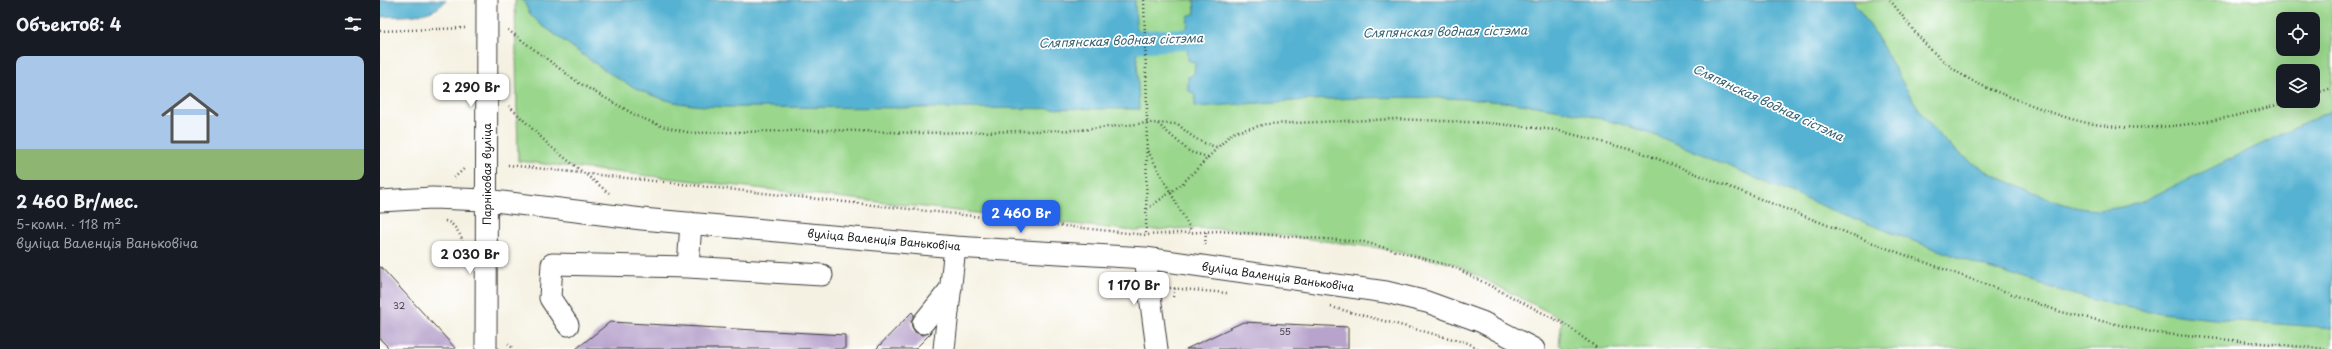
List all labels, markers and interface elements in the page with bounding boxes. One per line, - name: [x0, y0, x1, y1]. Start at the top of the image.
- text: Объектов: 4: [16, 11, 121, 37]
- map controls: [2276, 12, 2320, 108]
- button: locate: [2276, 12, 2320, 56]
- icon: filters: [342, 13, 364, 35]
- water label: Сляпянская водная сістэма: [1363, 21, 1528, 41]
- water label: Сляпянская водная сістэма: [1038, 28, 1204, 52]
- water label: Сляпянская водная сістэма: [1690, 59, 1847, 145]
- button: layers: [2276, 64, 2320, 108]
- pin: 2 290 Br: [430, 74, 512, 108]
- text: 2 290 Br: [442, 77, 500, 96]
- icon: home: [154, 82, 226, 154]
- street label: Парніковая вуліца: [478, 123, 495, 225]
- text: 2 460 Br/мес.: [16, 188, 138, 214]
- pin: 2 460 Br: [980, 200, 1062, 234]
- text: 2 460 Br: [991, 203, 1051, 222]
- text: 5-комн. · 118 m²: [16, 214, 121, 233]
- street label: вуліца Валенція Ваньковіча: [807, 224, 962, 255]
- text: вуліца Валенція Ваньковіча: [16, 233, 198, 252]
- pin: 2 030 Br: [429, 241, 511, 275]
- text: 2 030 Br: [440, 244, 500, 263]
- street label: вуліца Валенція Ваньковіча: [1201, 257, 1356, 296]
- pin: 1 170 Br: [1093, 272, 1175, 306]
- text: 1 170 Br: [1108, 275, 1160, 294]
- house number: 32: [393, 298, 405, 312]
- house number: 55: [1279, 324, 1291, 338]

